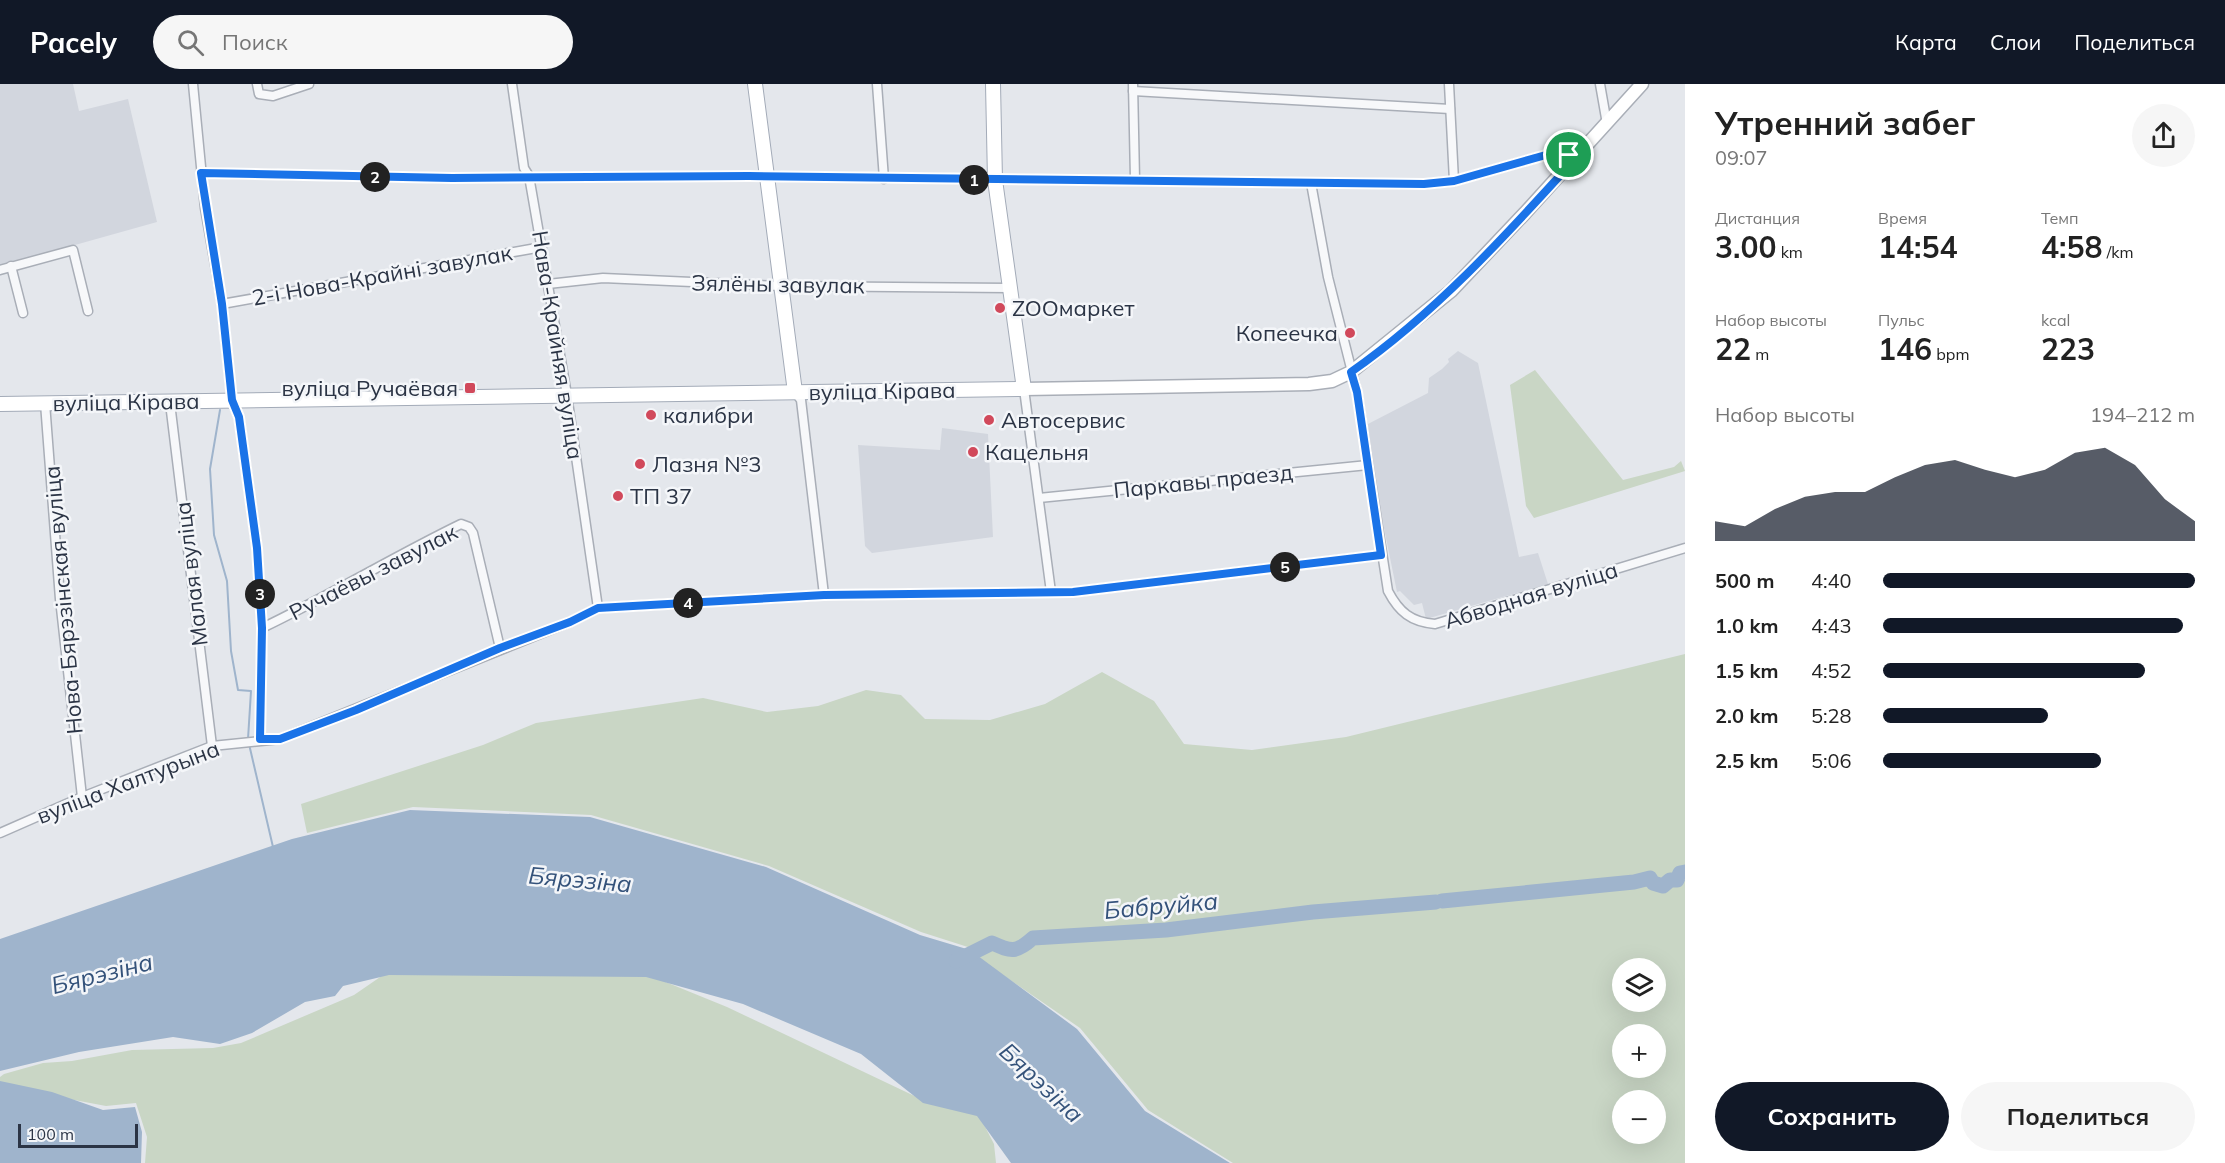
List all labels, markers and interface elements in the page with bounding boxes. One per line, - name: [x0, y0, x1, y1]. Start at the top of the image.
- search box: [153, 15, 573, 69]
- text: Pacely: [30, 25, 117, 60]
- icon: search: [174, 26, 207, 59]
- text: Поиск: [222, 28, 288, 56]
- text: Карта: [1895, 29, 1957, 55]
- text: Слои: [1990, 29, 2041, 55]
- text: Поделиться: [2074, 29, 2195, 55]
- text: Утренний забег: [1715, 102, 1976, 143]
- button: share: [2132, 104, 2195, 167]
- pin: [1543, 129, 1594, 180]
- icon: arrive: [1552, 138, 1585, 171]
- text: 09:07: [1715, 145, 1768, 170]
- pin: 2: [360, 162, 390, 192]
- pin: 1: [959, 165, 989, 195]
- text: 2: [370, 167, 380, 187]
- text: 1: [969, 170, 979, 190]
- text: Дистанция: [1715, 208, 1800, 228]
- text: Время: [1878, 208, 1927, 228]
- text: Темп: [2041, 208, 2079, 228]
- street label: Нава-Крайняя вуліца: [526, 228, 590, 462]
- text: 3.00: [1715, 228, 1776, 266]
- text: 14:54: [1878, 228, 1957, 266]
- text: 4:58: [2041, 228, 2102, 266]
- street label: 2-і Нова-Крайні завулак: [250, 238, 514, 312]
- text: km: [1776, 242, 1803, 262]
- text: /km: [2102, 242, 2133, 262]
- street label: Зялёны завулак: [691, 268, 865, 300]
- place label: ZOOмаркет: [1012, 294, 1134, 322]
- marker: ZOOмаркет: [993, 301, 1007, 315]
- text: Набор высоты: [1715, 310, 1827, 330]
- text: Пульс: [1878, 310, 1925, 330]
- text: kcal: [2041, 310, 2070, 330]
- place label: Копеечка: [1236, 319, 1338, 347]
- marker: Копеечка: [1343, 326, 1357, 340]
- text: 22: [1715, 330, 1751, 368]
- text: 146: [1878, 330, 1932, 368]
- text: 223: [2041, 330, 2095, 368]
- text: m: [1751, 344, 1769, 364]
- text: bpm: [1932, 344, 1969, 364]
- place label: вуліца Ручаёвая: [282, 374, 458, 402]
- street label: вуліца Кірава: [808, 376, 956, 406]
- marker: вуліца Ручаёвая: [463, 381, 477, 395]
- street label: вуліца Кірава: [52, 387, 200, 417]
- place label: калибри: [663, 401, 754, 429]
- text: Набор высоты: [1715, 402, 1855, 427]
- text: 194–212 m: [2090, 402, 2195, 427]
- place label: Автосервис: [1001, 406, 1126, 434]
- marker: калибри: [644, 408, 658, 422]
- marker: Автосервис: [982, 413, 996, 427]
- place label: Кацельня: [985, 438, 1089, 466]
- marker: Кацельня: [966, 445, 980, 459]
- place label: Лазня №3: [652, 450, 761, 478]
- marker: Лазня №3: [633, 457, 647, 471]
- street label: Паркавы праезд: [1112, 458, 1294, 504]
- street label: Нова-Бярэзінская вуліца: [37, 465, 89, 735]
- place label: ТП 37: [630, 482, 692, 510]
- marker: ТП 37: [611, 489, 625, 503]
- street label: Малая вуліца: [168, 500, 214, 648]
- street label: Ручаёвы завулак: [284, 517, 462, 626]
- pin: 5: [1270, 552, 1300, 582]
- street label: Абводная вуліца: [1441, 555, 1621, 635]
- text: 5: [1280, 557, 1290, 577]
- text: 500 m: [1715, 568, 1774, 593]
- text: 4:40: [1811, 568, 1852, 593]
- pin: 3: [245, 579, 275, 609]
- text: 3: [255, 584, 265, 604]
- pin: 4: [673, 588, 703, 618]
- text: 4: [683, 593, 693, 613]
- text: 1.0 km: [1715, 613, 1778, 638]
- text: 4:43: [1811, 613, 1852, 638]
- text: 1.5 km: [1715, 658, 1778, 683]
- text: 4:52: [1811, 658, 1852, 683]
- text: 2.0 km: [1715, 703, 1778, 728]
- text: 5:28: [1811, 703, 1852, 728]
- street label: вуліца Халтурына: [33, 734, 223, 830]
- text: 2.5 km: [1715, 748, 1778, 773]
- text: 5:06: [1811, 748, 1852, 773]
- water label: Бярэзіна: [527, 860, 633, 898]
- water label: Бабруйка: [1103, 885, 1219, 925]
- water label: Бярэзіна: [48, 946, 156, 1000]
- map controls: [1612, 958, 1666, 1144]
- button: layers: [1612, 958, 1666, 1012]
- button: +: [1612, 1024, 1666, 1078]
- water label: Бярэзіна: [994, 1036, 1090, 1129]
- button: Сохранить: [1715, 1082, 1949, 1151]
- button: Поделиться: [1961, 1082, 2195, 1151]
- button: −: [1612, 1090, 1666, 1144]
- scale bar: [18, 1121, 138, 1148]
- text: 100 m: [27, 1124, 74, 1144]

